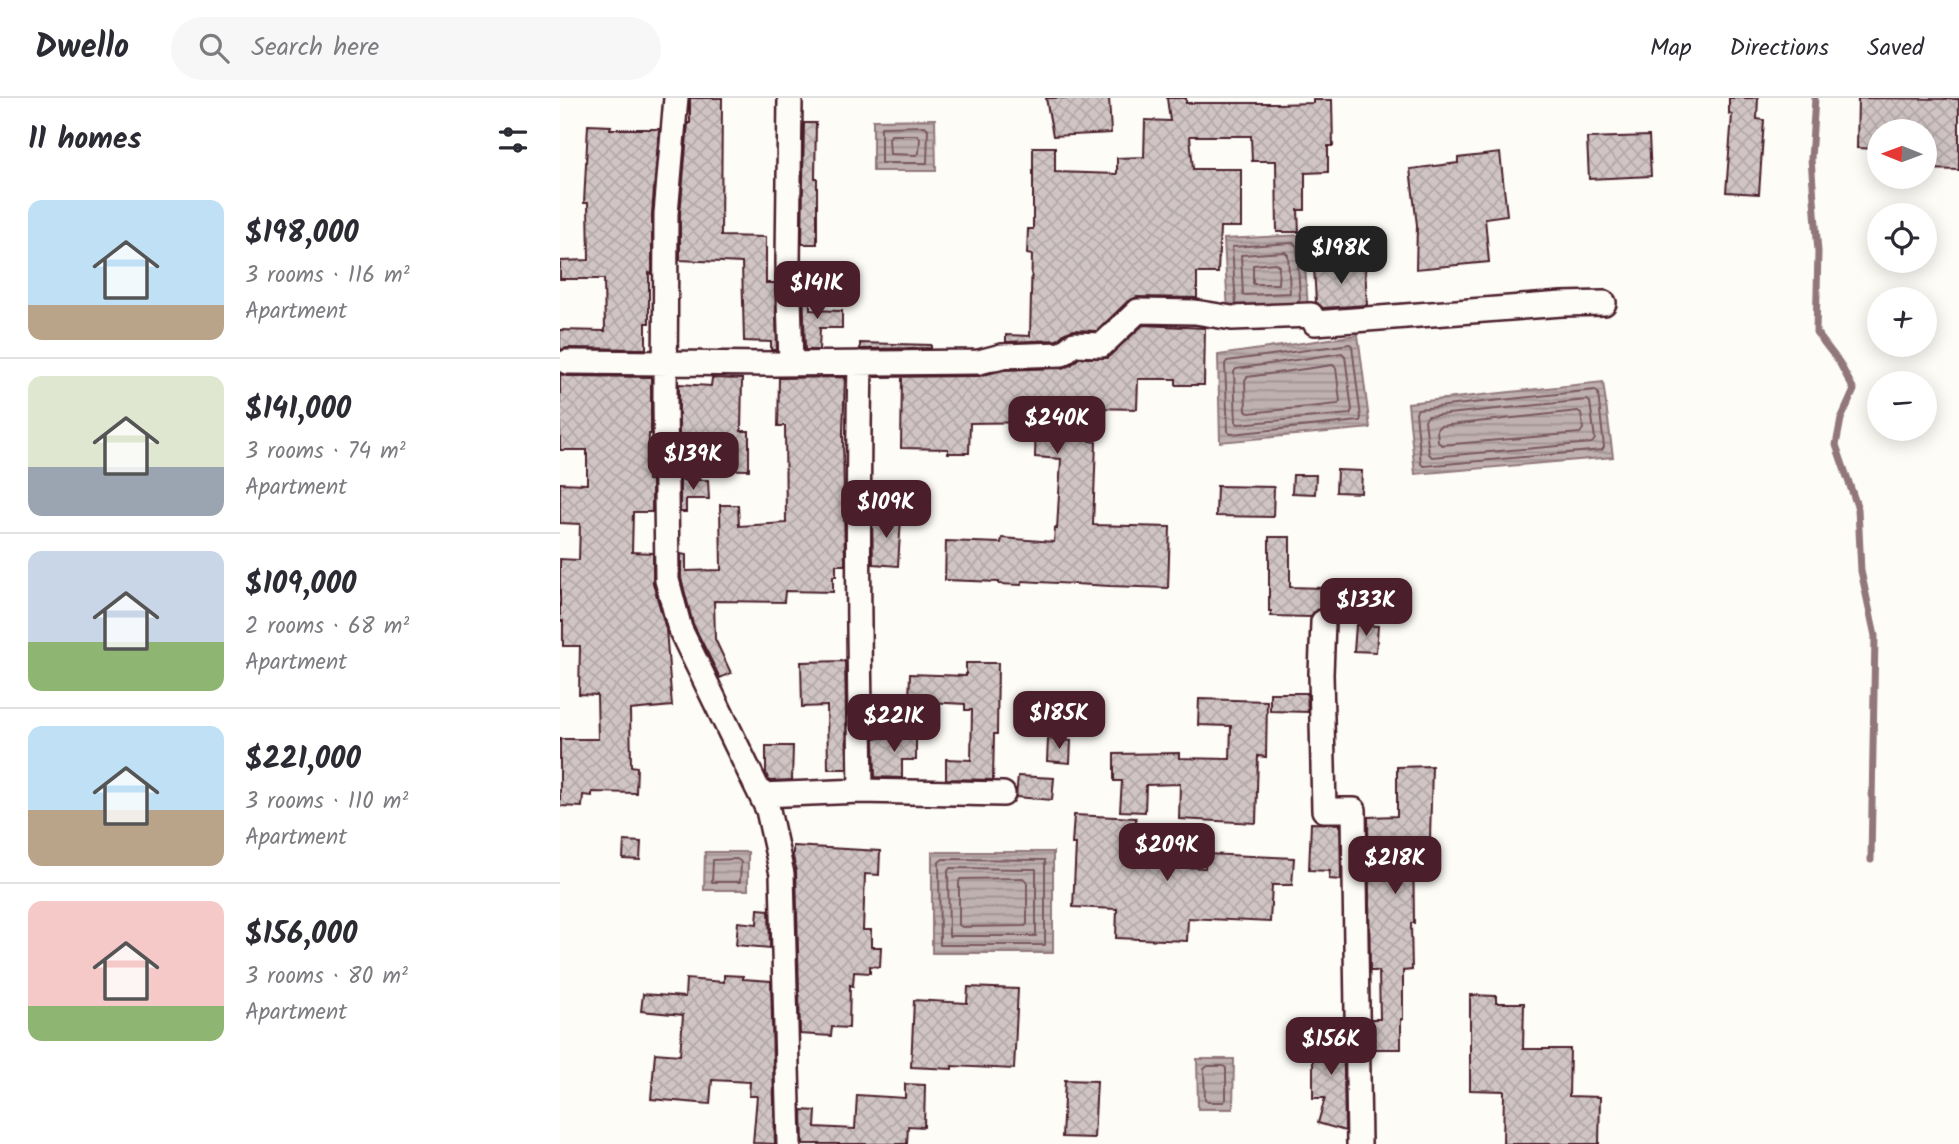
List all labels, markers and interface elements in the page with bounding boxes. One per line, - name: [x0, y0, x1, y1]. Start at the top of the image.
- search box: [171, 17, 661, 80]
- text: Dwello: [35, 22, 129, 75]
- text: Search here: [251, 27, 379, 69]
- icon: search: [195, 29, 233, 67]
- text: Map: [1650, 29, 1692, 68]
- text: Directions: [1730, 29, 1829, 68]
- text: Saved: [1867, 29, 1924, 68]
- text: 11 homes: [28, 116, 141, 164]
- north arrow: [1867, 119, 1937, 189]
- map controls: [1867, 119, 1937, 441]
- icon: filters: [494, 121, 532, 159]
- button: locate: [1867, 203, 1937, 273]
- text: $198,000: [245, 210, 359, 258]
- pin: $198K: [1292, 226, 1390, 286]
- icon: home: [84, 228, 168, 312]
- text: $198K: [1311, 231, 1371, 267]
- text: 3 rooms · 116 m²: [245, 258, 410, 294]
- pin: $141K: [768, 262, 866, 321]
- text: $141K: [790, 266, 844, 302]
- button: +: [1867, 287, 1937, 357]
- text: Apartment: [245, 294, 347, 330]
- button: −: [1867, 371, 1937, 441]
- text: $141,000: [245, 386, 351, 434]
- pin: $240K: [1008, 396, 1106, 456]
- text: $240K: [1024, 401, 1090, 437]
- icon: home: [84, 404, 168, 488]
- pin: $139K: [644, 432, 742, 492]
- text: 3 rooms · 74 m²: [245, 434, 406, 470]
- text: $139K: [664, 437, 722, 473]
- text: Apartment: [245, 470, 347, 506]
- pin: $109K: [837, 480, 935, 540]
- text: $109K: [857, 485, 915, 521]
- text: $109,000: [245, 561, 356, 609]
- pin: $133K: [1317, 578, 1415, 638]
- icon: home: [84, 579, 168, 663]
- text: $133K: [1336, 583, 1396, 619]
- text: 2 rooms · 68 m²: [245, 609, 409, 645]
- text: Apartment: [245, 645, 347, 681]
- pin: $185K: [1010, 692, 1108, 751]
- pin: $221K: [845, 694, 943, 754]
- text: $185K: [1029, 696, 1089, 732]
- text: $221K: [863, 699, 925, 735]
- text: $221,000: [245, 736, 361, 784]
- icon: home: [84, 754, 168, 838]
- text: 3 rooms · 110 m²: [245, 784, 408, 820]
- text: Apartment: [245, 820, 347, 856]
- pin: $209K: [1118, 824, 1216, 883]
- text: $209K: [1135, 828, 1199, 864]
- pin: $218K: [1346, 836, 1444, 896]
- text: $218K: [1364, 841, 1426, 877]
- text: $156,000: [245, 911, 357, 959]
- icon: home: [84, 929, 168, 1013]
- text: 3 rooms · 80 m²: [245, 959, 408, 995]
- text: Apartment: [245, 995, 347, 1031]
- pin: $156K: [1282, 1018, 1380, 1077]
- text: $156K: [1302, 1022, 1360, 1058]

